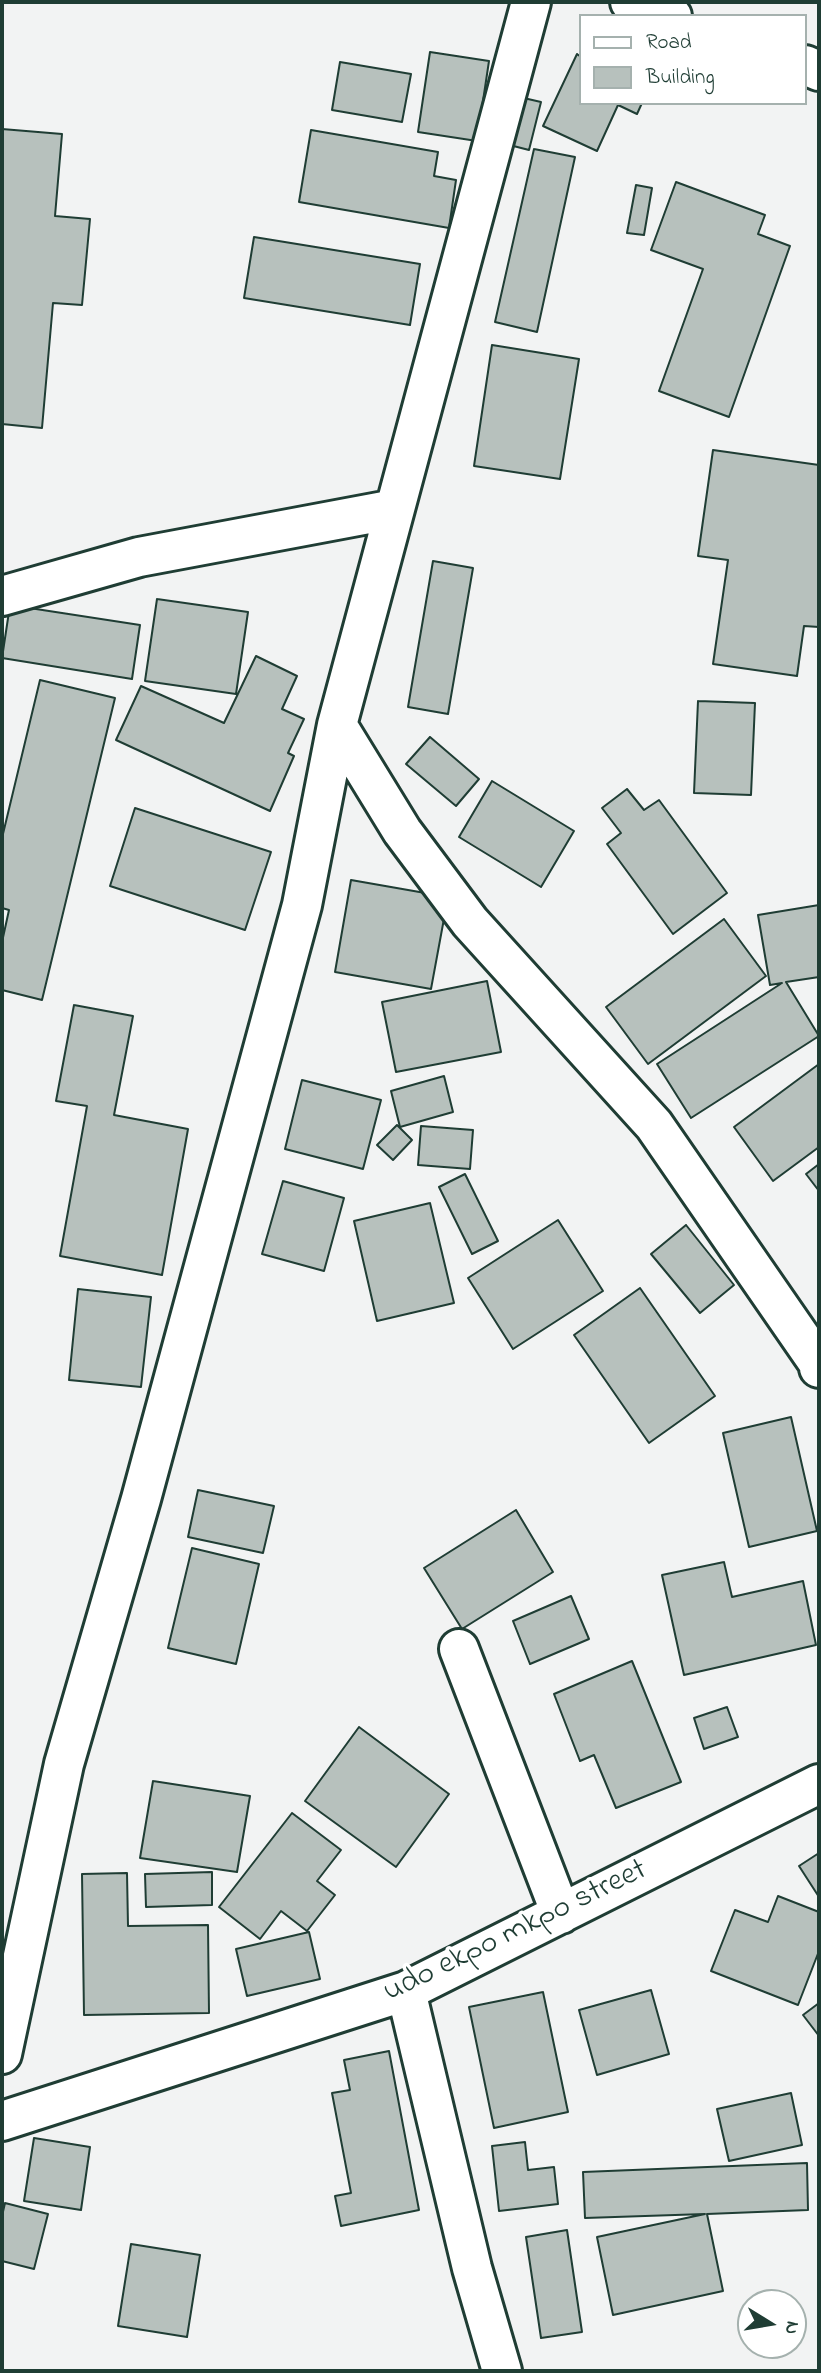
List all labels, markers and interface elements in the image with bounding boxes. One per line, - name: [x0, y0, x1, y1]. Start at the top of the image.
- legend: [580, 14, 807, 105]
- text: Road: [646, 28, 692, 58]
- text: Building: [646, 63, 715, 93]
- street label: udo ekpo mkpo street: [378, 1853, 654, 2013]
- north arrow: [737, 2289, 807, 2359]
- text: N: [777, 2319, 806, 2337]

